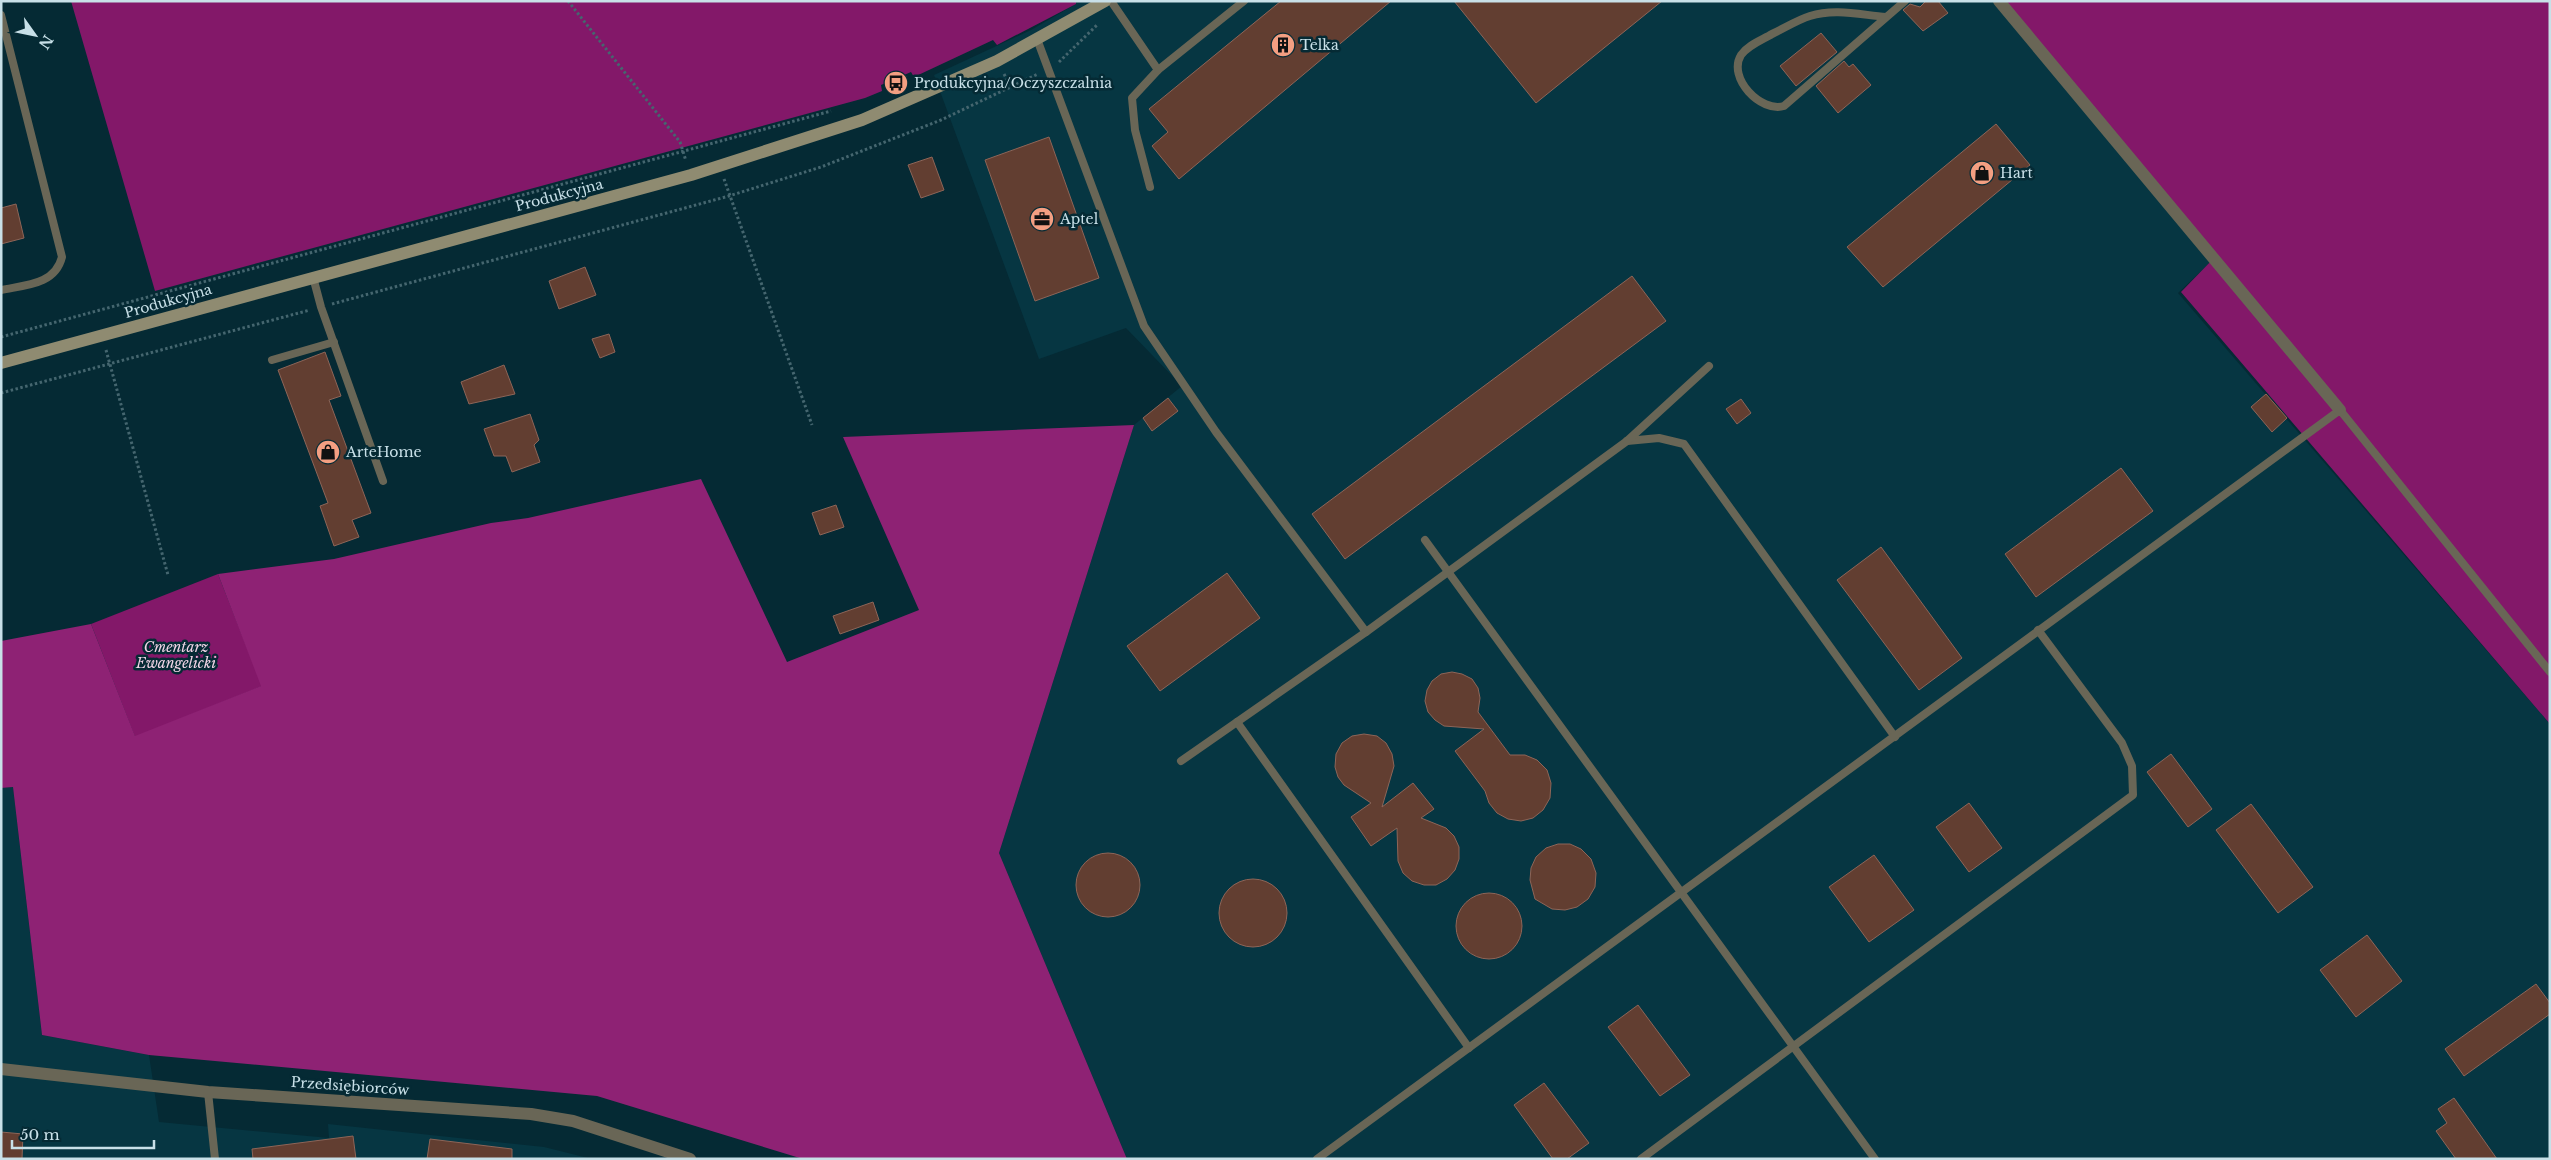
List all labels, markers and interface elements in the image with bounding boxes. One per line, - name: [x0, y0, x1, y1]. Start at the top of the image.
- north arrow: [10, 10, 60, 60]
- text: N: [35, 32, 57, 53]
- building icon: Telka: [1270, 32, 1296, 58]
- place label: Telka: [1300, 36, 1339, 54]
- bus stop icon: Produkcyjna/Oczyszczalnia: [883, 70, 909, 96]
- place label: Produkcyjna/Oczyszczalnia: [914, 74, 1112, 92]
- shop icon: Hart: [1969, 160, 1995, 186]
- place label: Hart: [2000, 164, 2033, 182]
- street label: Produkcyjna: [513, 175, 605, 215]
- office icon: Aptel: [1029, 206, 1055, 232]
- place label: Aptel: [1059, 210, 1099, 228]
- street label: Produkcyjna: [122, 280, 214, 322]
- shop icon: ArteHome: [315, 439, 341, 465]
- place label: ArteHome: [345, 443, 421, 461]
- park label: Cmentarz Ewangelicki: [135, 638, 216, 672]
- street label: Przedsiębiorców: [290, 1073, 410, 1099]
- scale bar: [12, 1118, 155, 1150]
- text: 50 m: [20, 1125, 60, 1144]

